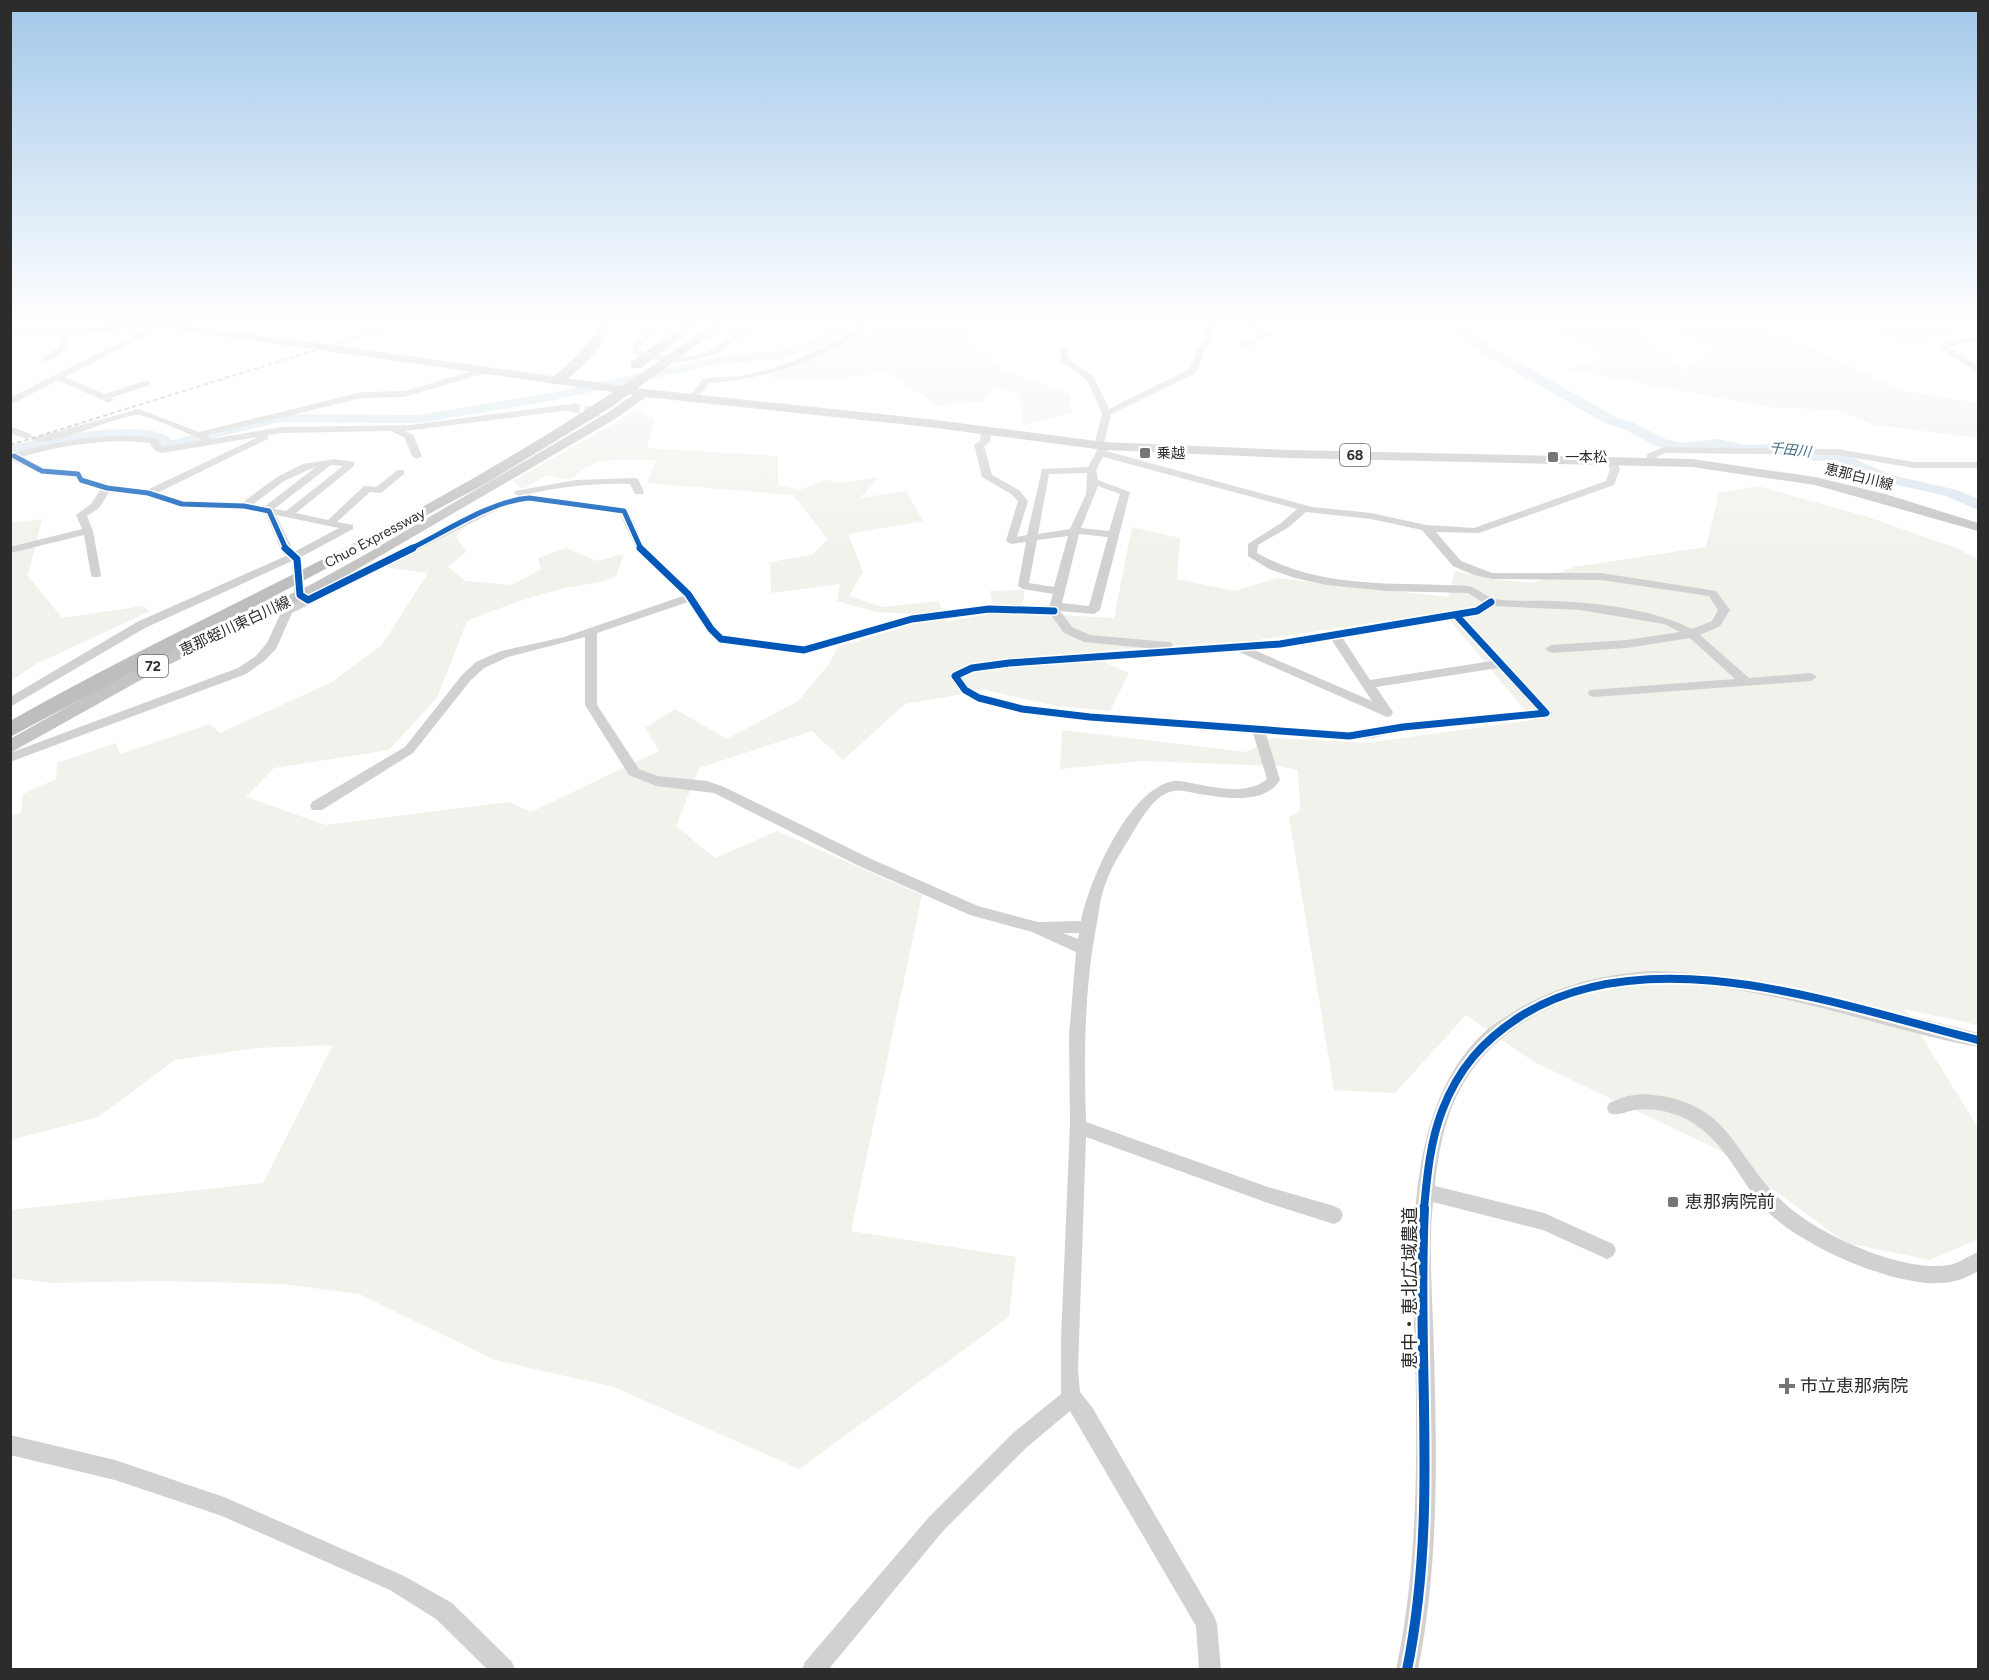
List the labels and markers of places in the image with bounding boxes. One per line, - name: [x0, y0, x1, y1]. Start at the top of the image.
- place label: 乗越: [1157, 445, 1185, 462]
- marker: 乗越: [1138, 446, 1152, 460]
- place label: 一本松: [1565, 449, 1607, 466]
- marker: 一本松: [1546, 450, 1560, 464]
- place label: 恵那病院前: [1685, 1191, 1775, 1213]
- marker: 恵那病院前: [1666, 1195, 1680, 1209]
- place label: 市立恵那病院: [1800, 1375, 1908, 1397]
- marker: 市立恵那病院: [1778, 1377, 1796, 1395]

